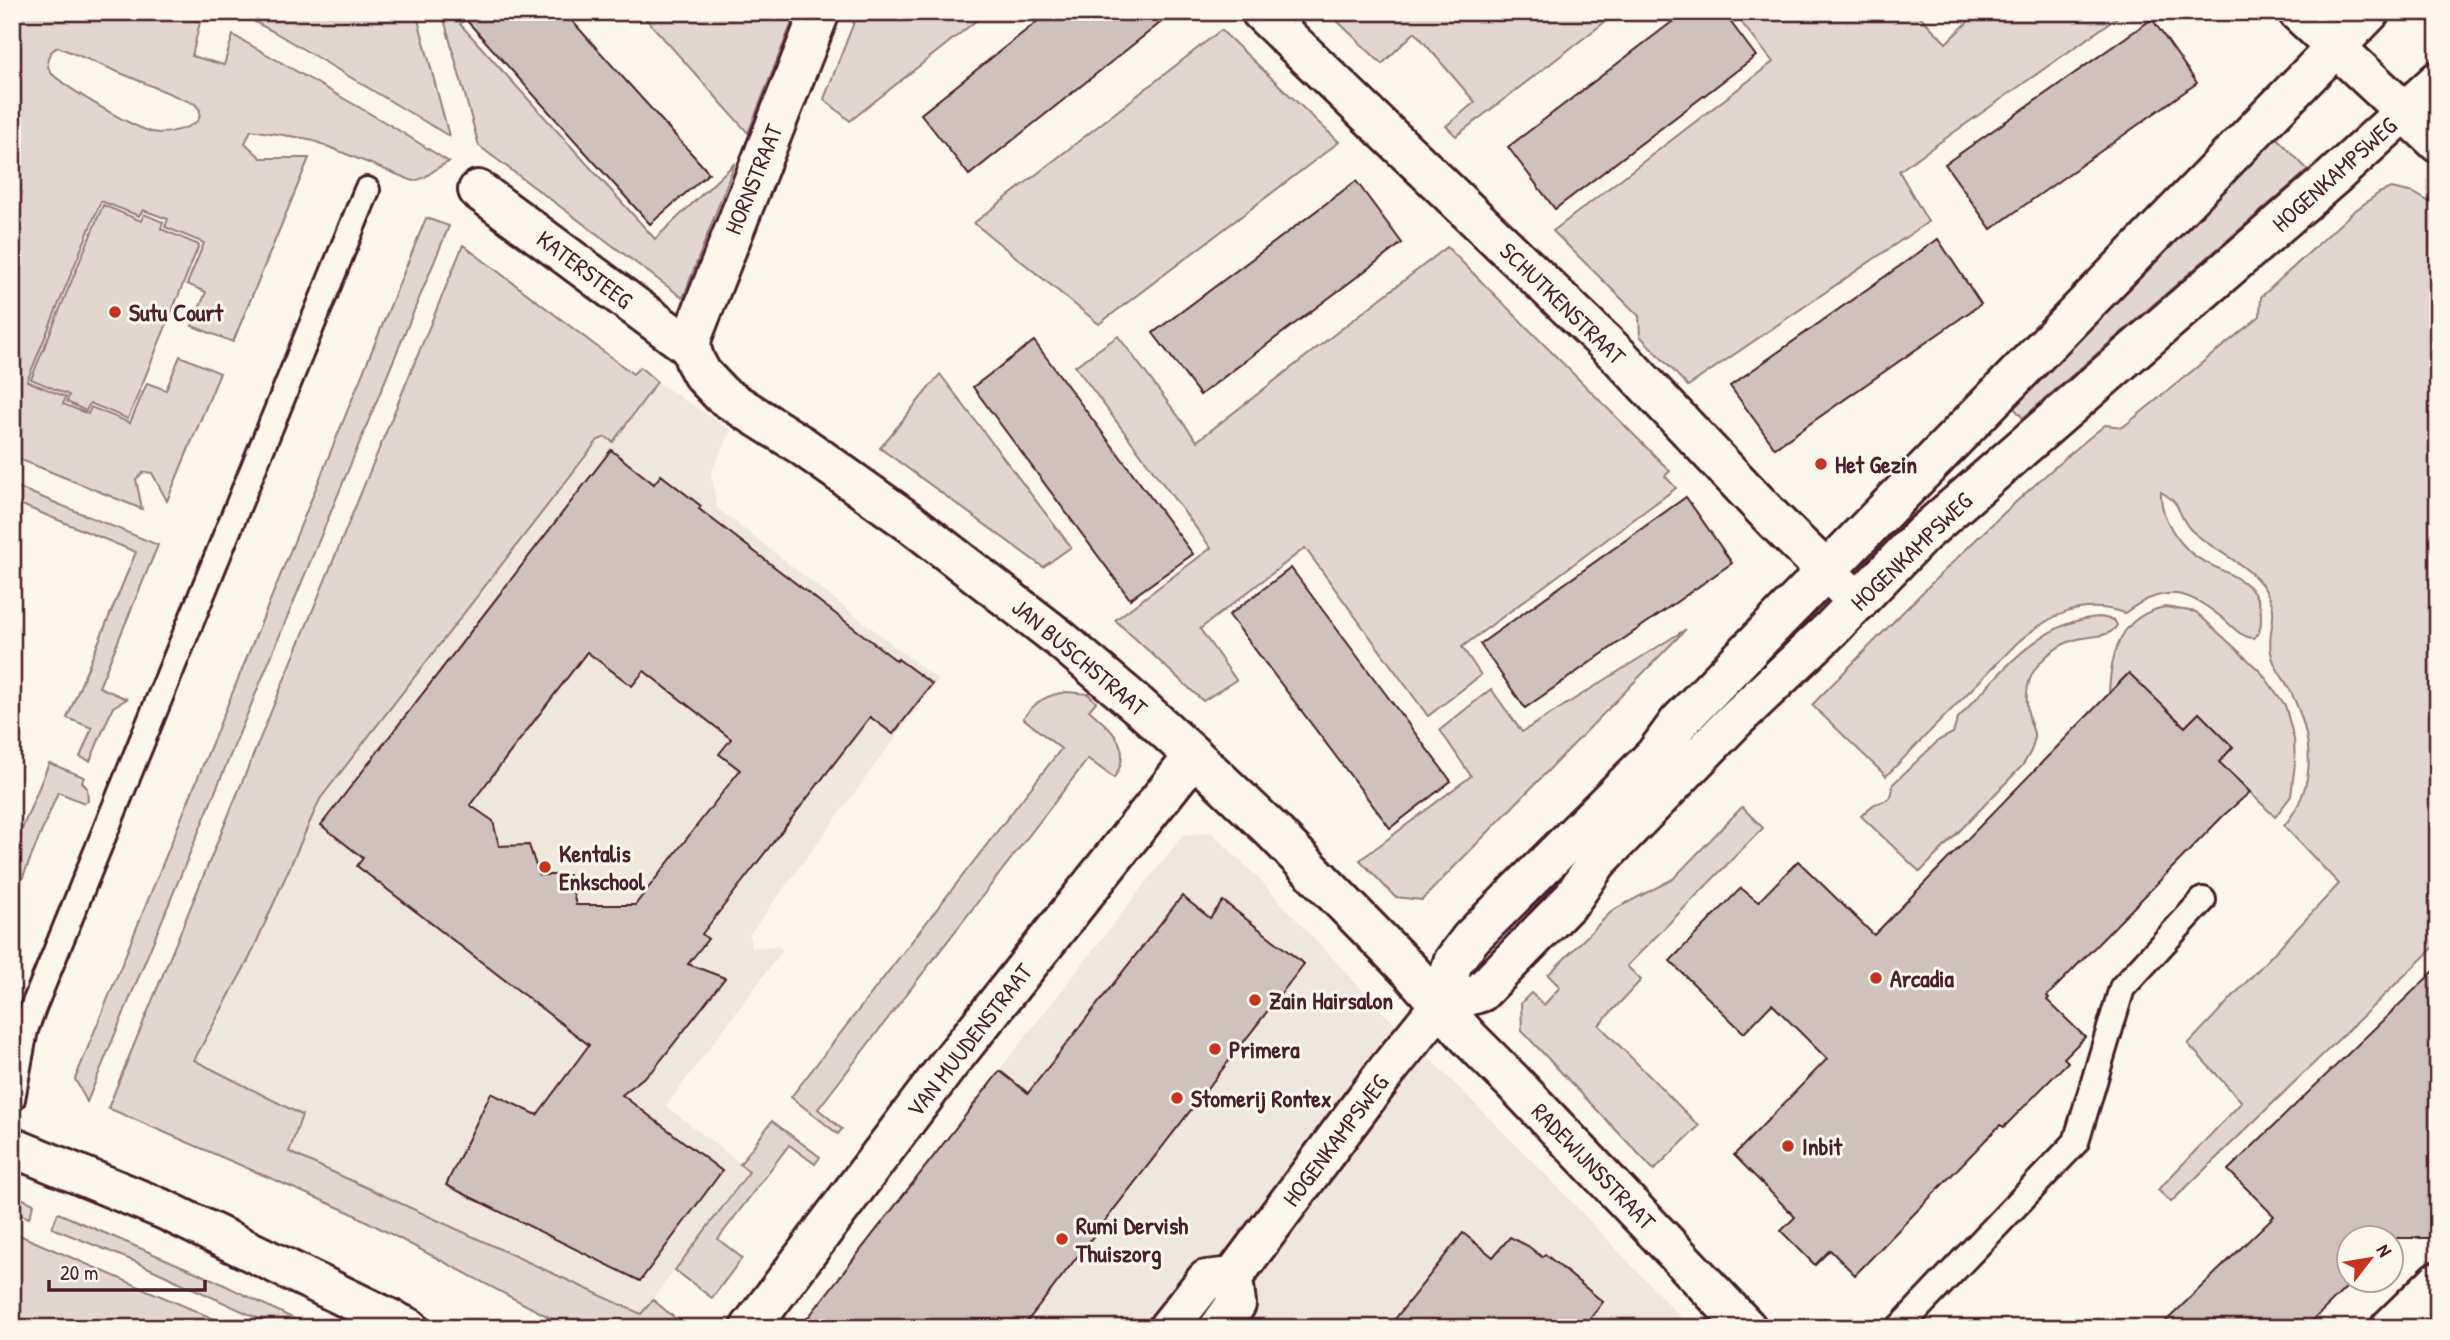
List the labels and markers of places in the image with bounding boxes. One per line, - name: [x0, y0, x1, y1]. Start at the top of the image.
- place label: Sutu Court: [129, 296, 224, 328]
- marker: Sutu Court: [107, 304, 123, 320]
- place label: Het Gezin: [1835, 448, 1917, 480]
- marker: Het Gezin: [1813, 456, 1829, 472]
- place label: Kentalis Enkschool: [559, 837, 645, 897]
- marker: Kentalis Enkschool: [537, 859, 553, 875]
- place label: Arcadia: [1890, 962, 1954, 994]
- marker: Arcadia: [1868, 970, 1884, 986]
- place label: Zain Hairsalon: [1269, 984, 1393, 1016]
- marker: Zain Hairsalon: [1247, 992, 1263, 1008]
- place label: Primera: [1229, 1033, 1300, 1065]
- marker: Primera: [1207, 1041, 1223, 1057]
- place label: Stomerij Rontex: [1191, 1082, 1332, 1114]
- marker: Stomerij Rontex: [1169, 1090, 1185, 1106]
- place label: Inbit: [1802, 1130, 1843, 1162]
- marker: Inbit: [1780, 1138, 1796, 1154]
- place label: Rumi Dervish Thuiszorg: [1075, 1209, 1188, 1270]
- marker: Rumi Dervish Thuiszorg: [1054, 1231, 1070, 1247]

